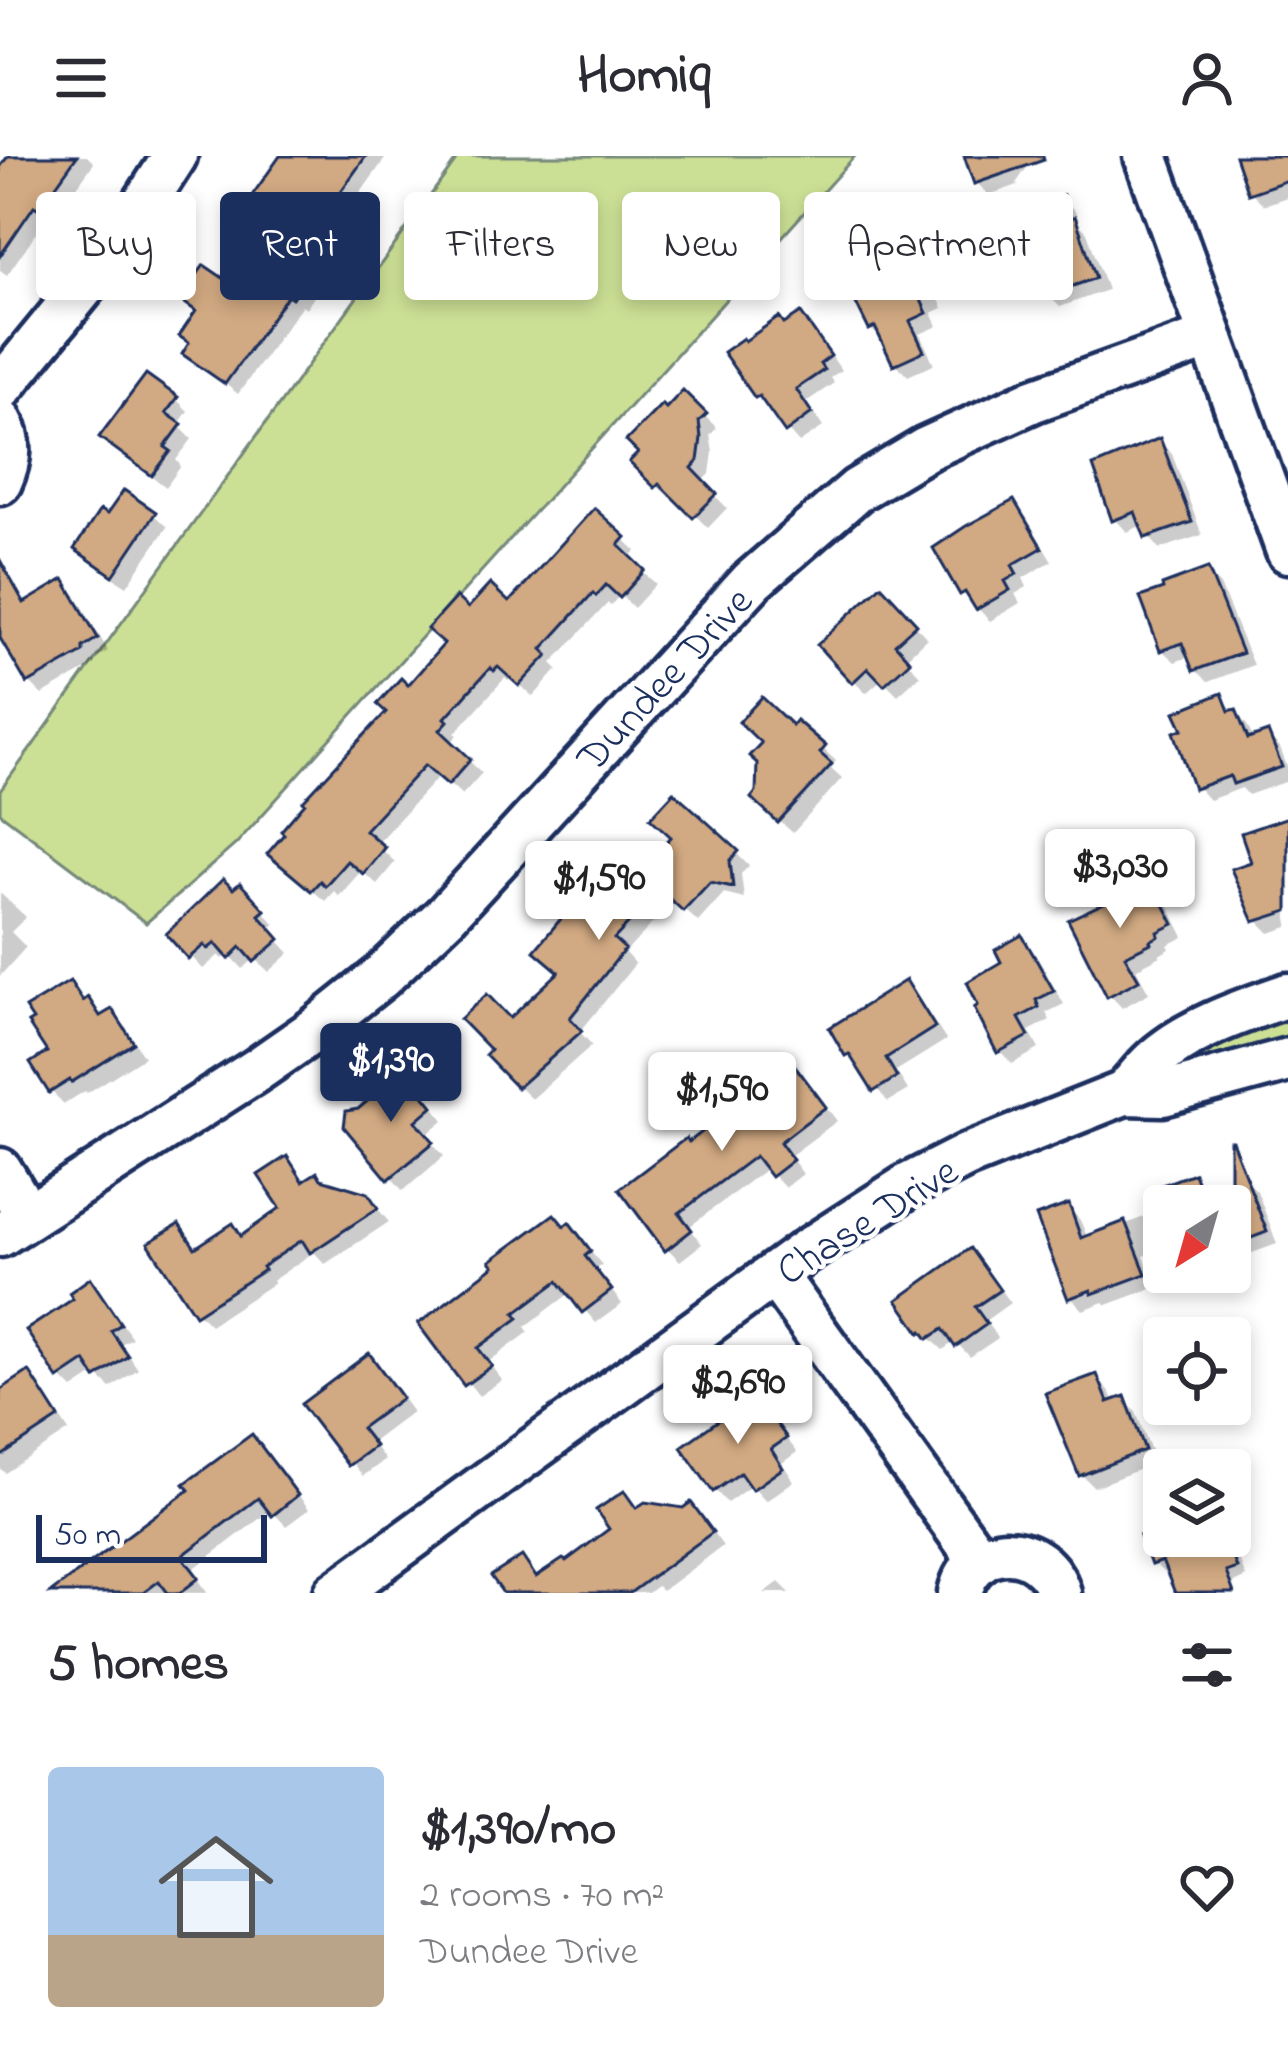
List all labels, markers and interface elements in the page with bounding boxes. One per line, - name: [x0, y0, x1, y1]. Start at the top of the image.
- text: Homiq: [577, 39, 711, 117]
- icon: menu: [48, 45, 114, 111]
- icon: person: [1174, 45, 1240, 111]
- chip: Buy: [36, 192, 196, 300]
- chip: Rent: [220, 192, 380, 300]
- chip: Filters: [404, 192, 598, 300]
- chip: New: [622, 192, 780, 300]
- chip: Apartment: [804, 192, 1073, 300]
- street label: Dundee Drive: [563, 574, 769, 788]
- pin: $3,030: [1022, 829, 1218, 931]
- text: $3,030: [1072, 839, 1168, 896]
- pin: $1,590: [501, 841, 697, 943]
- text: $1,590: [552, 851, 646, 908]
- pin: $1,390: [293, 1023, 489, 1125]
- text: $1,390: [347, 1033, 435, 1090]
- pin: $1,590: [624, 1052, 820, 1154]
- text: $1,590: [675, 1062, 769, 1119]
- street label: Chase Drive: [766, 1143, 971, 1303]
- north arrow: [1143, 1185, 1251, 1293]
- map controls: [1143, 1185, 1251, 1557]
- button: locate: [1143, 1317, 1251, 1425]
- pin: $2,690: [640, 1345, 836, 1447]
- text: $2,690: [690, 1355, 786, 1412]
- button: layers: [1143, 1449, 1251, 1557]
- scale bar: [36, 1509, 267, 1562]
- text: 50 m: [54, 1512, 121, 1560]
- text: 5 homes: [48, 1628, 229, 1703]
- icon: filters: [1174, 1632, 1240, 1698]
- text: $1,390/mo: [420, 1793, 616, 1868]
- icon: home: [144, 1815, 288, 1959]
- icon: heart: [1174, 1854, 1240, 1920]
- text: 2 rooms · 70 m²: [420, 1868, 664, 1925]
- text: Dundee Drive: [420, 1925, 638, 1982]

